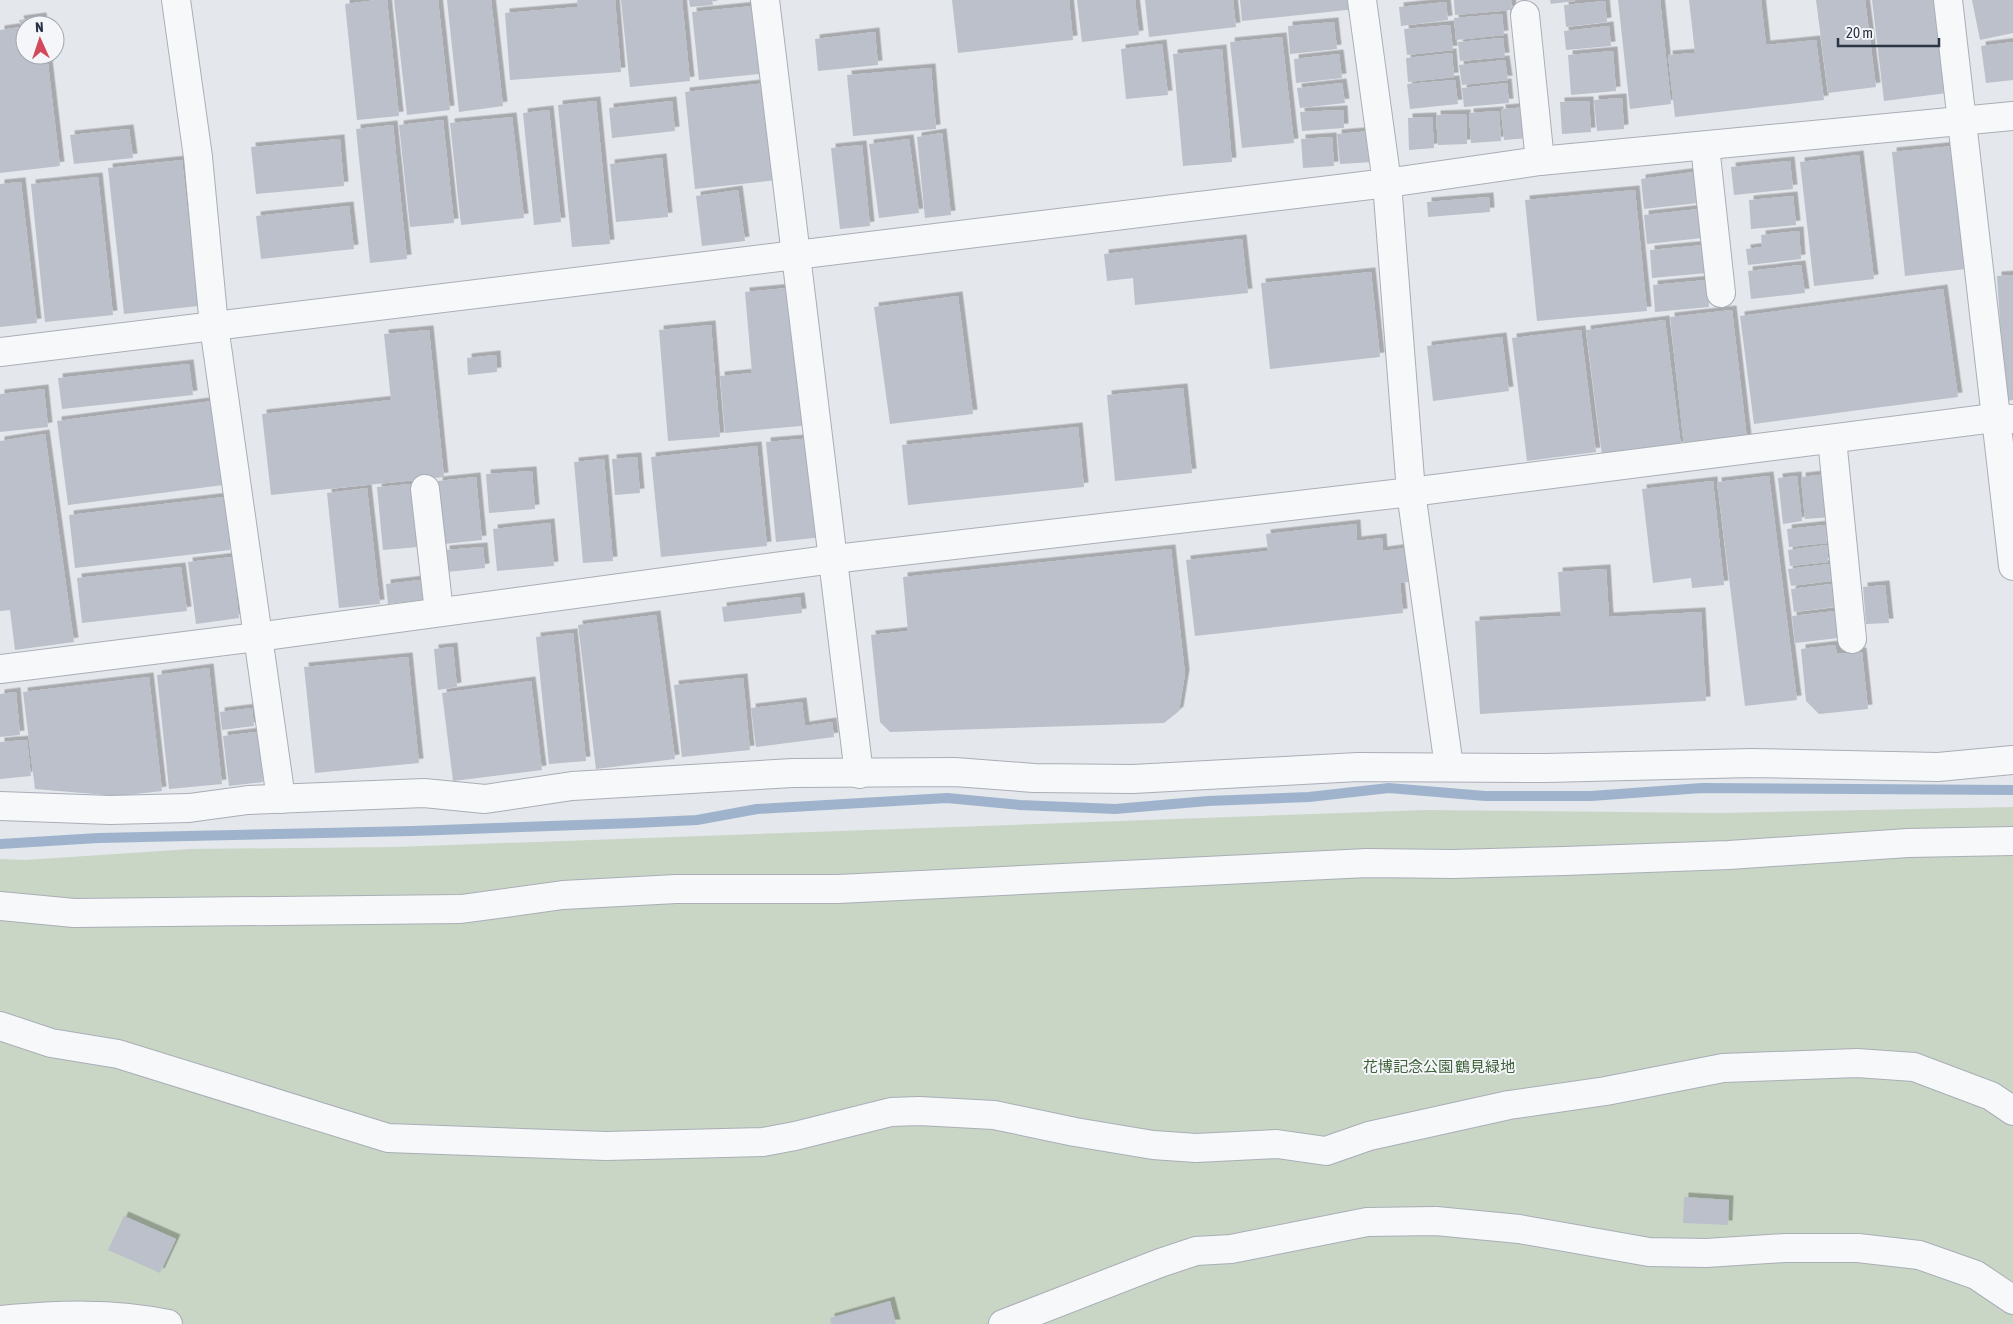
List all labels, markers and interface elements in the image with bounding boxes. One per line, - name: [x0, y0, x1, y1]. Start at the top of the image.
- north arrow: [15, 15, 65, 65]
- scale bar: [1838, 15, 1939, 47]
- text: N: [35, 19, 44, 35]
- text: 20 m: [1846, 24, 1873, 41]
- park label: 花博記念公園 鶴見緑地: [1363, 1058, 1515, 1075]

